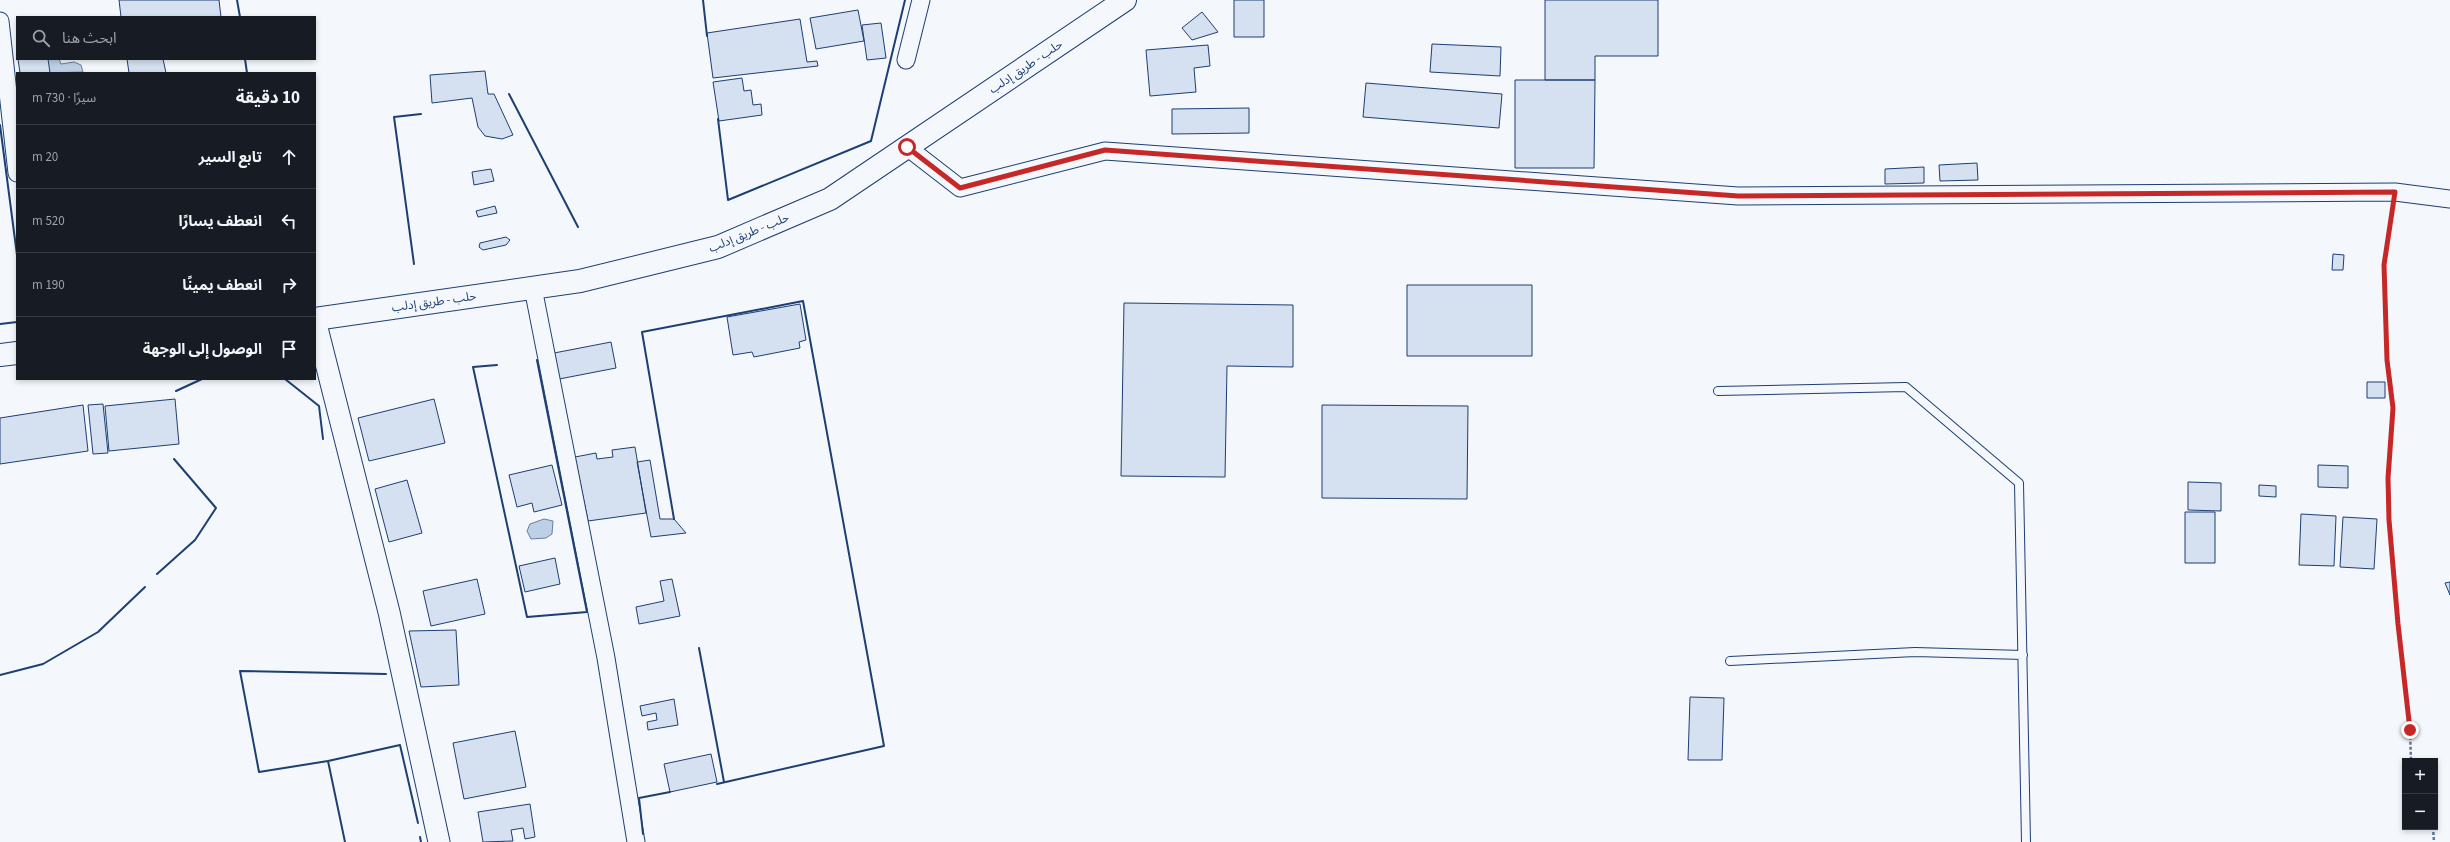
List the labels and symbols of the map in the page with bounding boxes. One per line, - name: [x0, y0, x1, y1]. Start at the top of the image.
- street label: حلب - طريق إدلب: [986, 36, 1066, 98]
- route start: [898, 138, 916, 156]
- street label: حلب - طريق إدلب: [706, 209, 792, 257]
- street label: حلب - طريق إدلب: [391, 288, 477, 316]
- route end: [2401, 721, 2419, 739]

